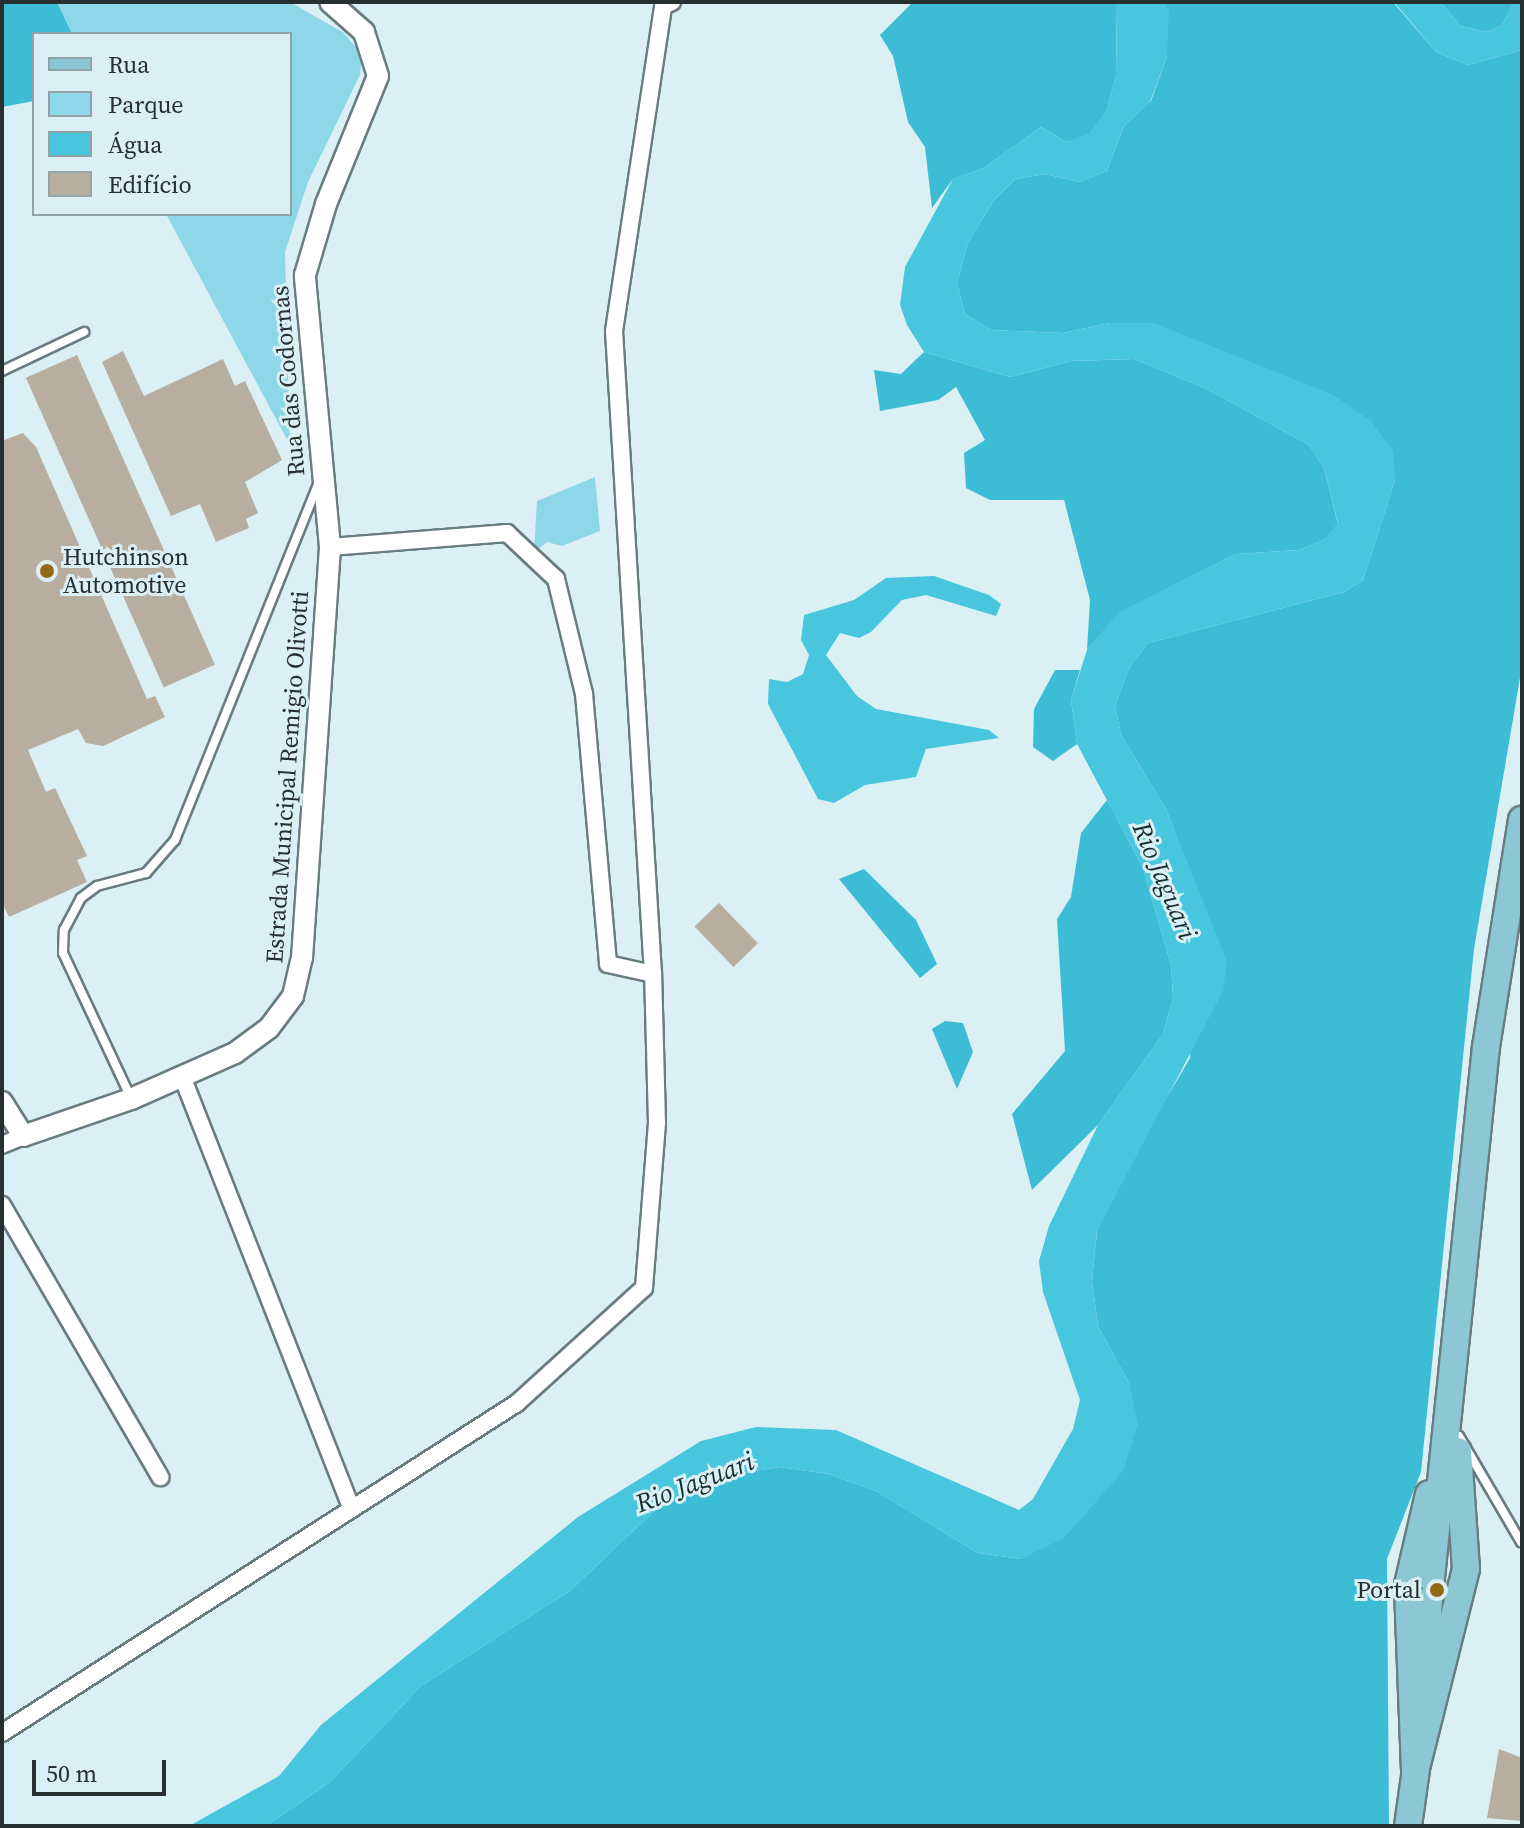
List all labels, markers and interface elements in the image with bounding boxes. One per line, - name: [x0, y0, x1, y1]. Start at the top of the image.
- legend: [32, 32, 292, 216]
- text: Rua: [108, 48, 150, 81]
- text: Parque: [108, 88, 184, 121]
- text: Água: [108, 128, 163, 161]
- text: Edifício: [108, 168, 192, 201]
- street label: Rua das Codornas: [265, 285, 311, 477]
- place label: Hutchinson Automotive: [63, 543, 189, 599]
- marker: Hutchinson Automotive: [38, 562, 56, 580]
- street label: Estrada Municipal Remigio Olivotti: [260, 590, 314, 964]
- water label: Rio Jaguari: [1125, 818, 1203, 944]
- water label: Rio Jaguari: [631, 1446, 759, 1520]
- place label: Portal: [1356, 1576, 1421, 1604]
- marker: Portal: [1428, 1581, 1446, 1599]
- scale bar: [36, 1744, 170, 1794]
- text: 50 m: [46, 1757, 97, 1790]

